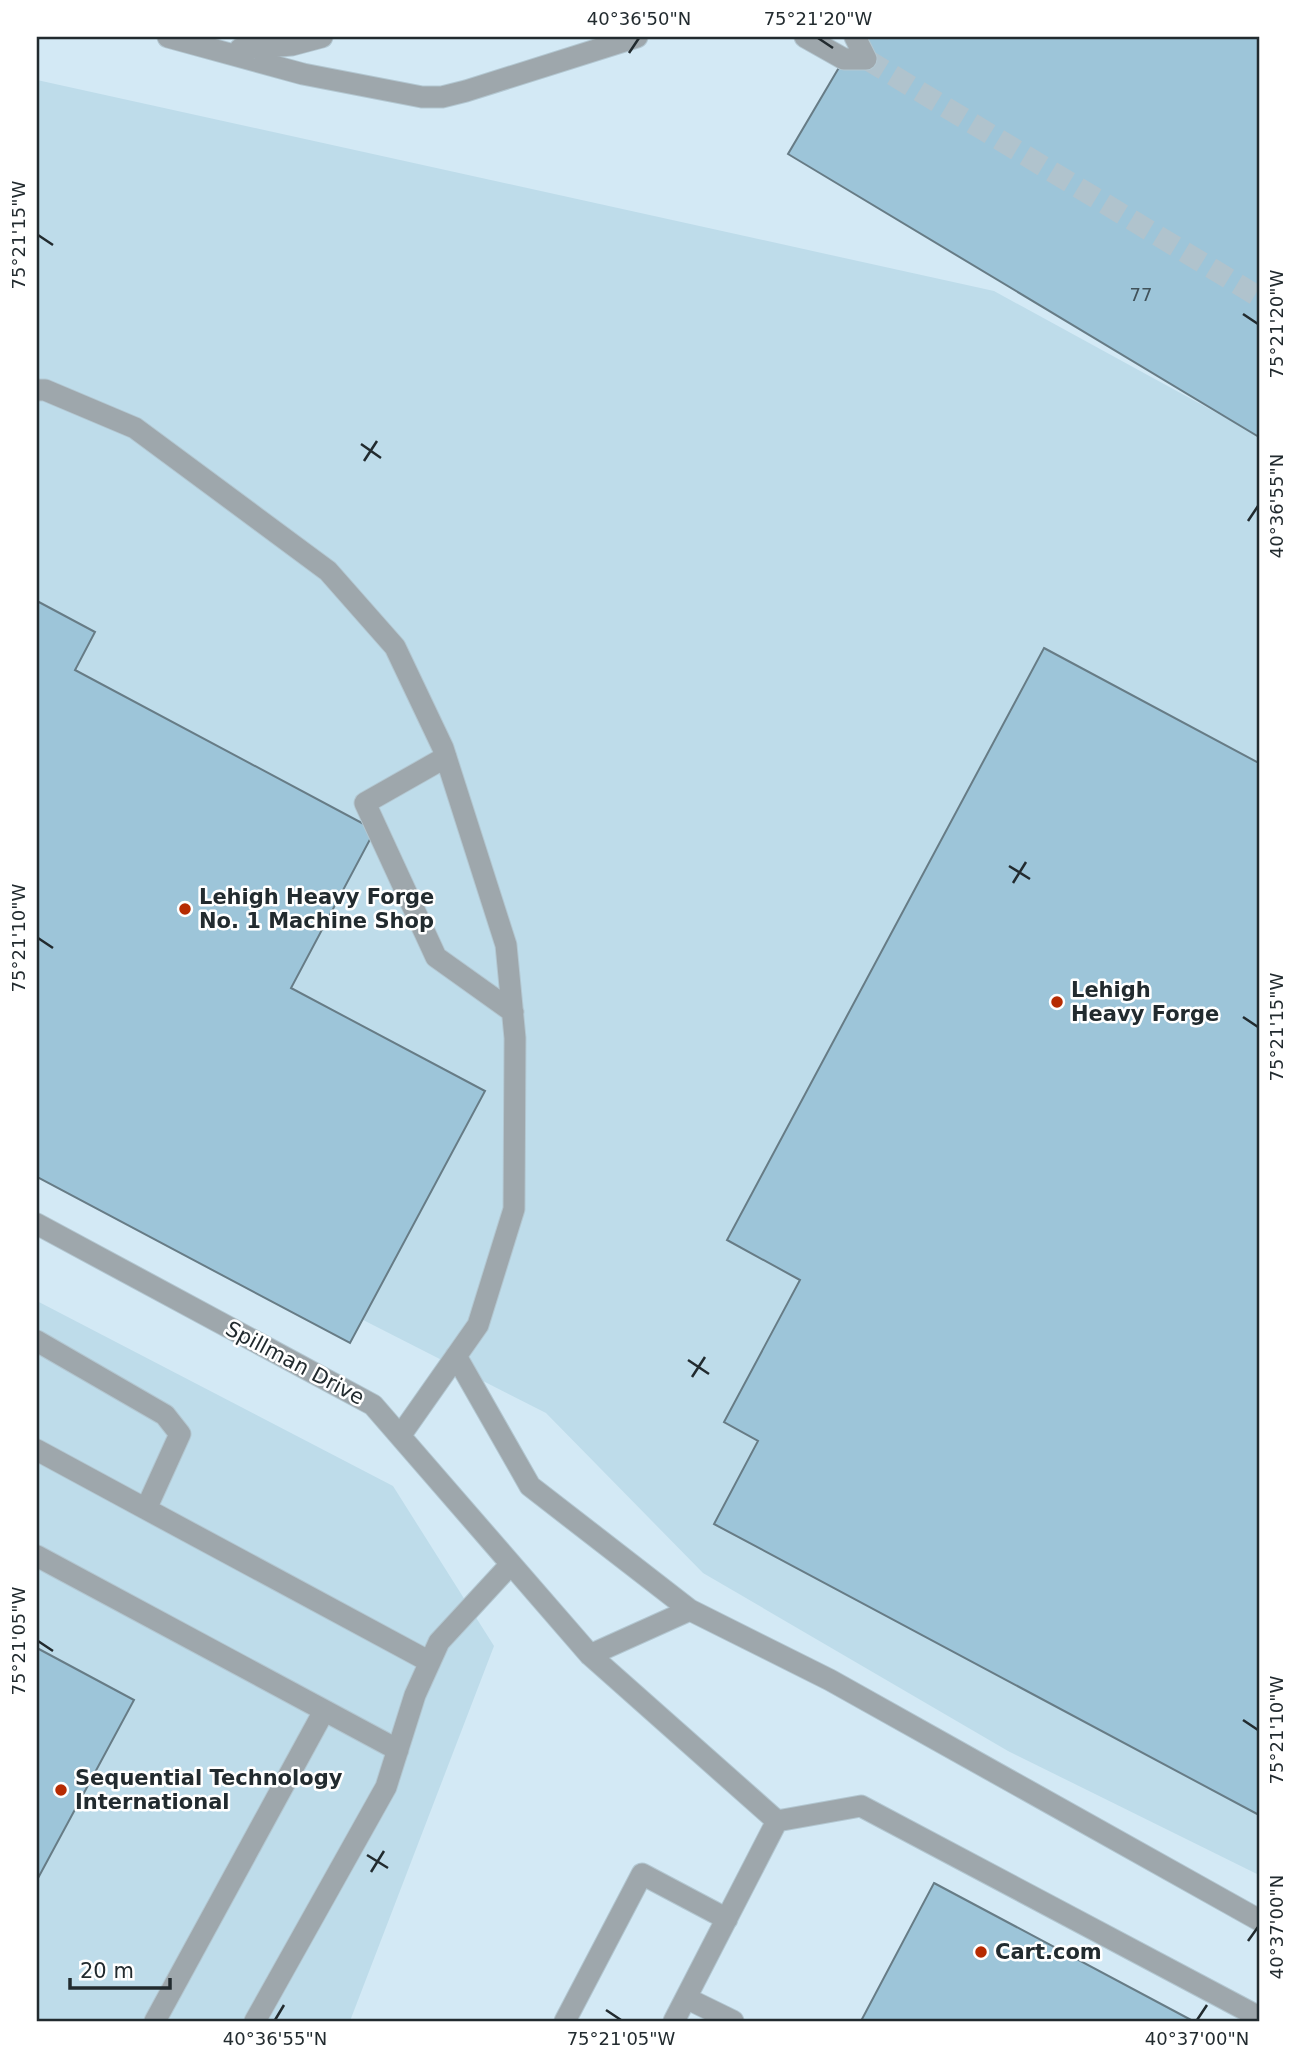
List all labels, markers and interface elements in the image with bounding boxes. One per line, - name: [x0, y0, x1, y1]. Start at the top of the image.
- text: 40°36'50"N: [587, 8, 691, 29]
- text: 75°21'20"W: [764, 8, 873, 29]
- text: 75°21'15"W: [8, 180, 29, 289]
- text: 75°21'20"W: [1266, 269, 1287, 378]
- house number: 77: [1130, 284, 1152, 305]
- text: 40°36'55"N: [1266, 454, 1287, 558]
- text: 75°21'10"W: [8, 883, 29, 992]
- place label: Lehigh Heavy Forge No. 1 Machine Shop: [199, 885, 434, 933]
- marker: Lehigh Heavy Forge No. 1 Machine Shop: [177, 901, 193, 917]
- text: 75°21'15"W: [1266, 972, 1287, 1081]
- place label: Lehigh Heavy Forge: [1071, 978, 1219, 1026]
- marker: Lehigh Heavy Forge: [1049, 994, 1065, 1010]
- street label: Spillman Drive: [222, 1316, 368, 1410]
- text: 75°21'05"W: [8, 1586, 29, 1695]
- text: 75°21'10"W: [1266, 1675, 1287, 1784]
- place label: Sequential Technology International: [75, 1766, 343, 1814]
- marker: Sequential Technology International: [53, 1782, 69, 1798]
- text: 40°37'00"N: [1266, 1875, 1287, 1979]
- place label: Cart.com: [995, 1940, 1102, 1964]
- marker: Cart.com: [973, 1944, 989, 1960]
- scale bar: [70, 1946, 170, 1990]
- text: 20 m: [80, 1959, 134, 1983]
- text: 40°36'55"N: [223, 2028, 327, 2049]
- text: 75°21'05"W: [567, 2028, 676, 2049]
- text: 40°37'00"N: [1145, 2028, 1249, 2049]

